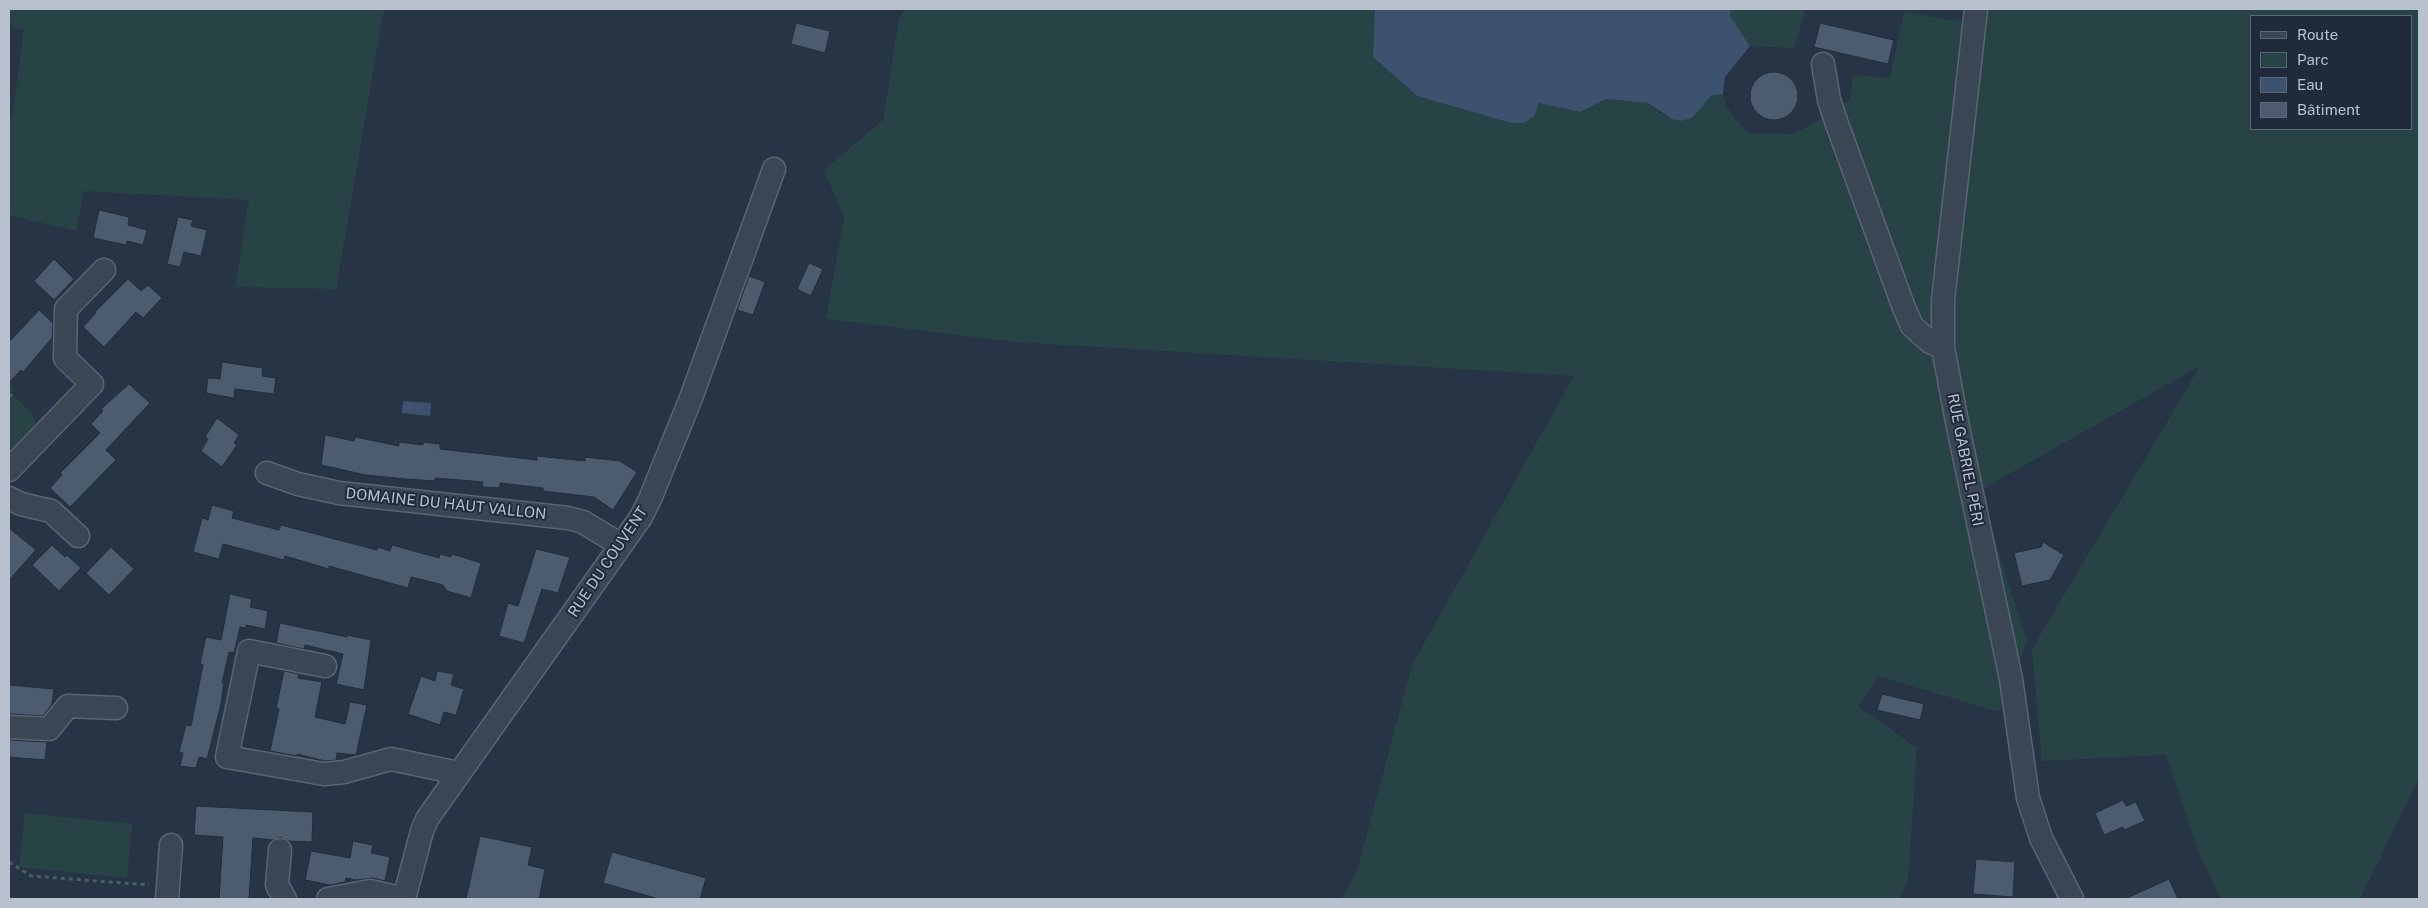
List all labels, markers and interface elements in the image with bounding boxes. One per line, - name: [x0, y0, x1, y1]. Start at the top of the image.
- legend: [2250, 15, 2413, 130]
- text: Route: [2297, 26, 2338, 43]
- text: Parc: [2297, 51, 2329, 68]
- text: Eau: [2297, 76, 2323, 93]
- text: Bâtiment: [2297, 101, 2360, 118]
- street label: RUE GABRIEL PÉRI: [1943, 392, 1987, 528]
- street label: DOMAINE DU HAUT VALLON: [345, 485, 547, 523]
- street label: RUE DU COUVENT: [564, 503, 652, 621]

